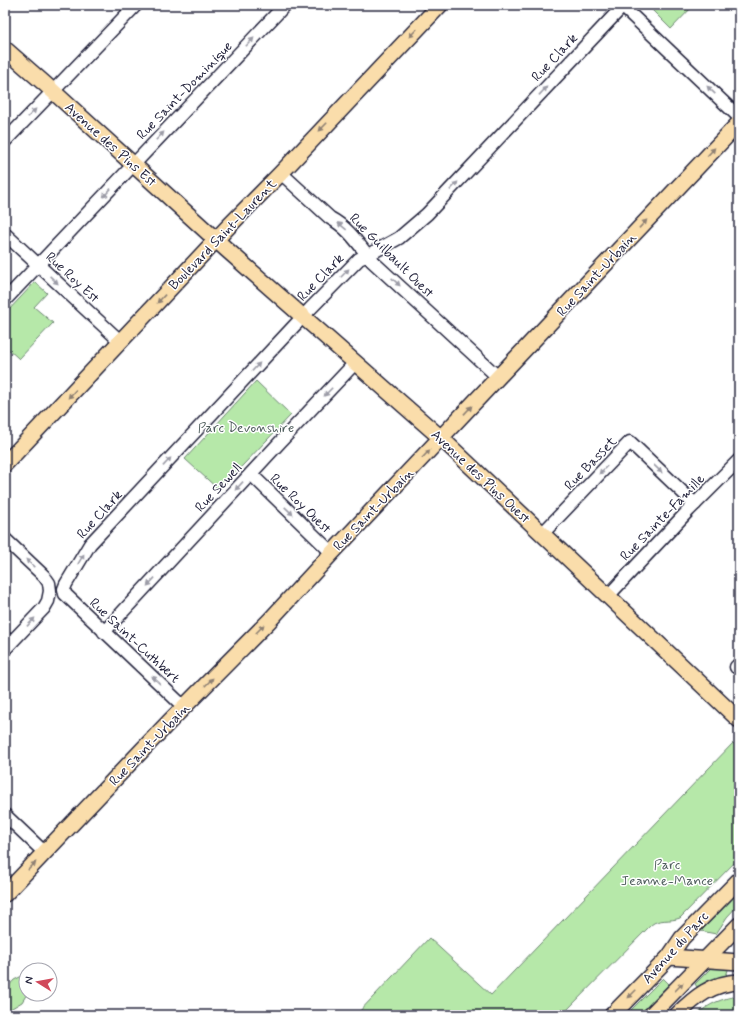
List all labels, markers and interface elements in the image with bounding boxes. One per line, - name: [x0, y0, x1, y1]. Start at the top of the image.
- one-way arrow: [408, 28, 418, 38]
- street label: Rue Clark: [528, 30, 582, 86]
- one-way arrow: [245, 37, 255, 47]
- street label: Rue Saint-Dominique: [133, 38, 236, 144]
- one-way arrow: [706, 85, 716, 95]
- one-way arrow: [538, 86, 548, 96]
- street label: Avenue des Pins Est: [61, 99, 160, 191]
- one-way arrow: [27, 108, 37, 118]
- one-way arrow: [318, 122, 328, 132]
- one-way arrow: [156, 131, 165, 141]
- one-way arrow: [707, 147, 716, 157]
- street label: Boulevard Saint-Laurent: [165, 175, 281, 294]
- one-way arrow: [449, 181, 458, 190]
- one-way arrow: [102, 188, 112, 198]
- street label: Rue Guilbault Ouest: [345, 210, 438, 302]
- one-way arrow: [638, 219, 648, 229]
- one-way arrow: [337, 222, 347, 231]
- street label: Rue Saint-Urbain: [553, 229, 640, 321]
- street label: Rue Roy Est: [42, 248, 103, 307]
- street label: Rue Clark: [293, 250, 348, 306]
- one-way arrow: [340, 268, 350, 278]
- one-way arrow: [49, 275, 59, 284]
- one-way arrow: [391, 277, 401, 287]
- one-way arrow: [156, 294, 166, 304]
- one-way arrow: [251, 362, 260, 372]
- one-way arrow: [323, 387, 333, 397]
- one-way arrow: [67, 389, 77, 399]
- one-way arrow: [463, 405, 472, 415]
- park label: Parc Devonshire: [198, 419, 294, 437]
- street label: Avenue des Pins Ouest: [427, 426, 534, 528]
- street label: Rue Basset: [561, 432, 621, 494]
- one-way arrow: [422, 449, 431, 459]
- one-way arrow: [162, 457, 171, 467]
- street label: Rue Sewell: [191, 459, 246, 516]
- street label: Rue Saint-Urbain: [329, 464, 418, 555]
- one-way arrow: [653, 464, 663, 474]
- one-way arrow: [599, 466, 608, 475]
- street label: Rue Roy Ouest: [266, 470, 335, 538]
- street label: Rue Sainte-Famille: [617, 470, 709, 565]
- one-way arrow: [235, 482, 244, 491]
- street label: Rue Clark: [73, 486, 126, 543]
- one-way arrow: [284, 506, 294, 516]
- one-way arrow: [77, 553, 84, 565]
- one-way arrow: [25, 558, 35, 568]
- one-way arrow: [146, 577, 155, 587]
- street label: Rue Saint-Cuthbert: [85, 594, 183, 687]
- one-way arrow: [26, 617, 35, 627]
- one-way arrow: [255, 624, 265, 634]
- one-way arrow: [151, 676, 161, 685]
- one-way arrow: [204, 677, 214, 687]
- street label: Rue Saint-Urbain: [105, 699, 194, 790]
- park label: Parc Jeanne-Mance: [621, 856, 713, 890]
- one-way arrow: [27, 861, 37, 871]
- street label: Avenue du Parc: [639, 908, 713, 988]
- north arrow: [18, 962, 58, 1002]
- text: N: [22, 975, 37, 985]
- one-way arrow: [674, 982, 684, 992]
- one-way arrow: [627, 989, 637, 999]

